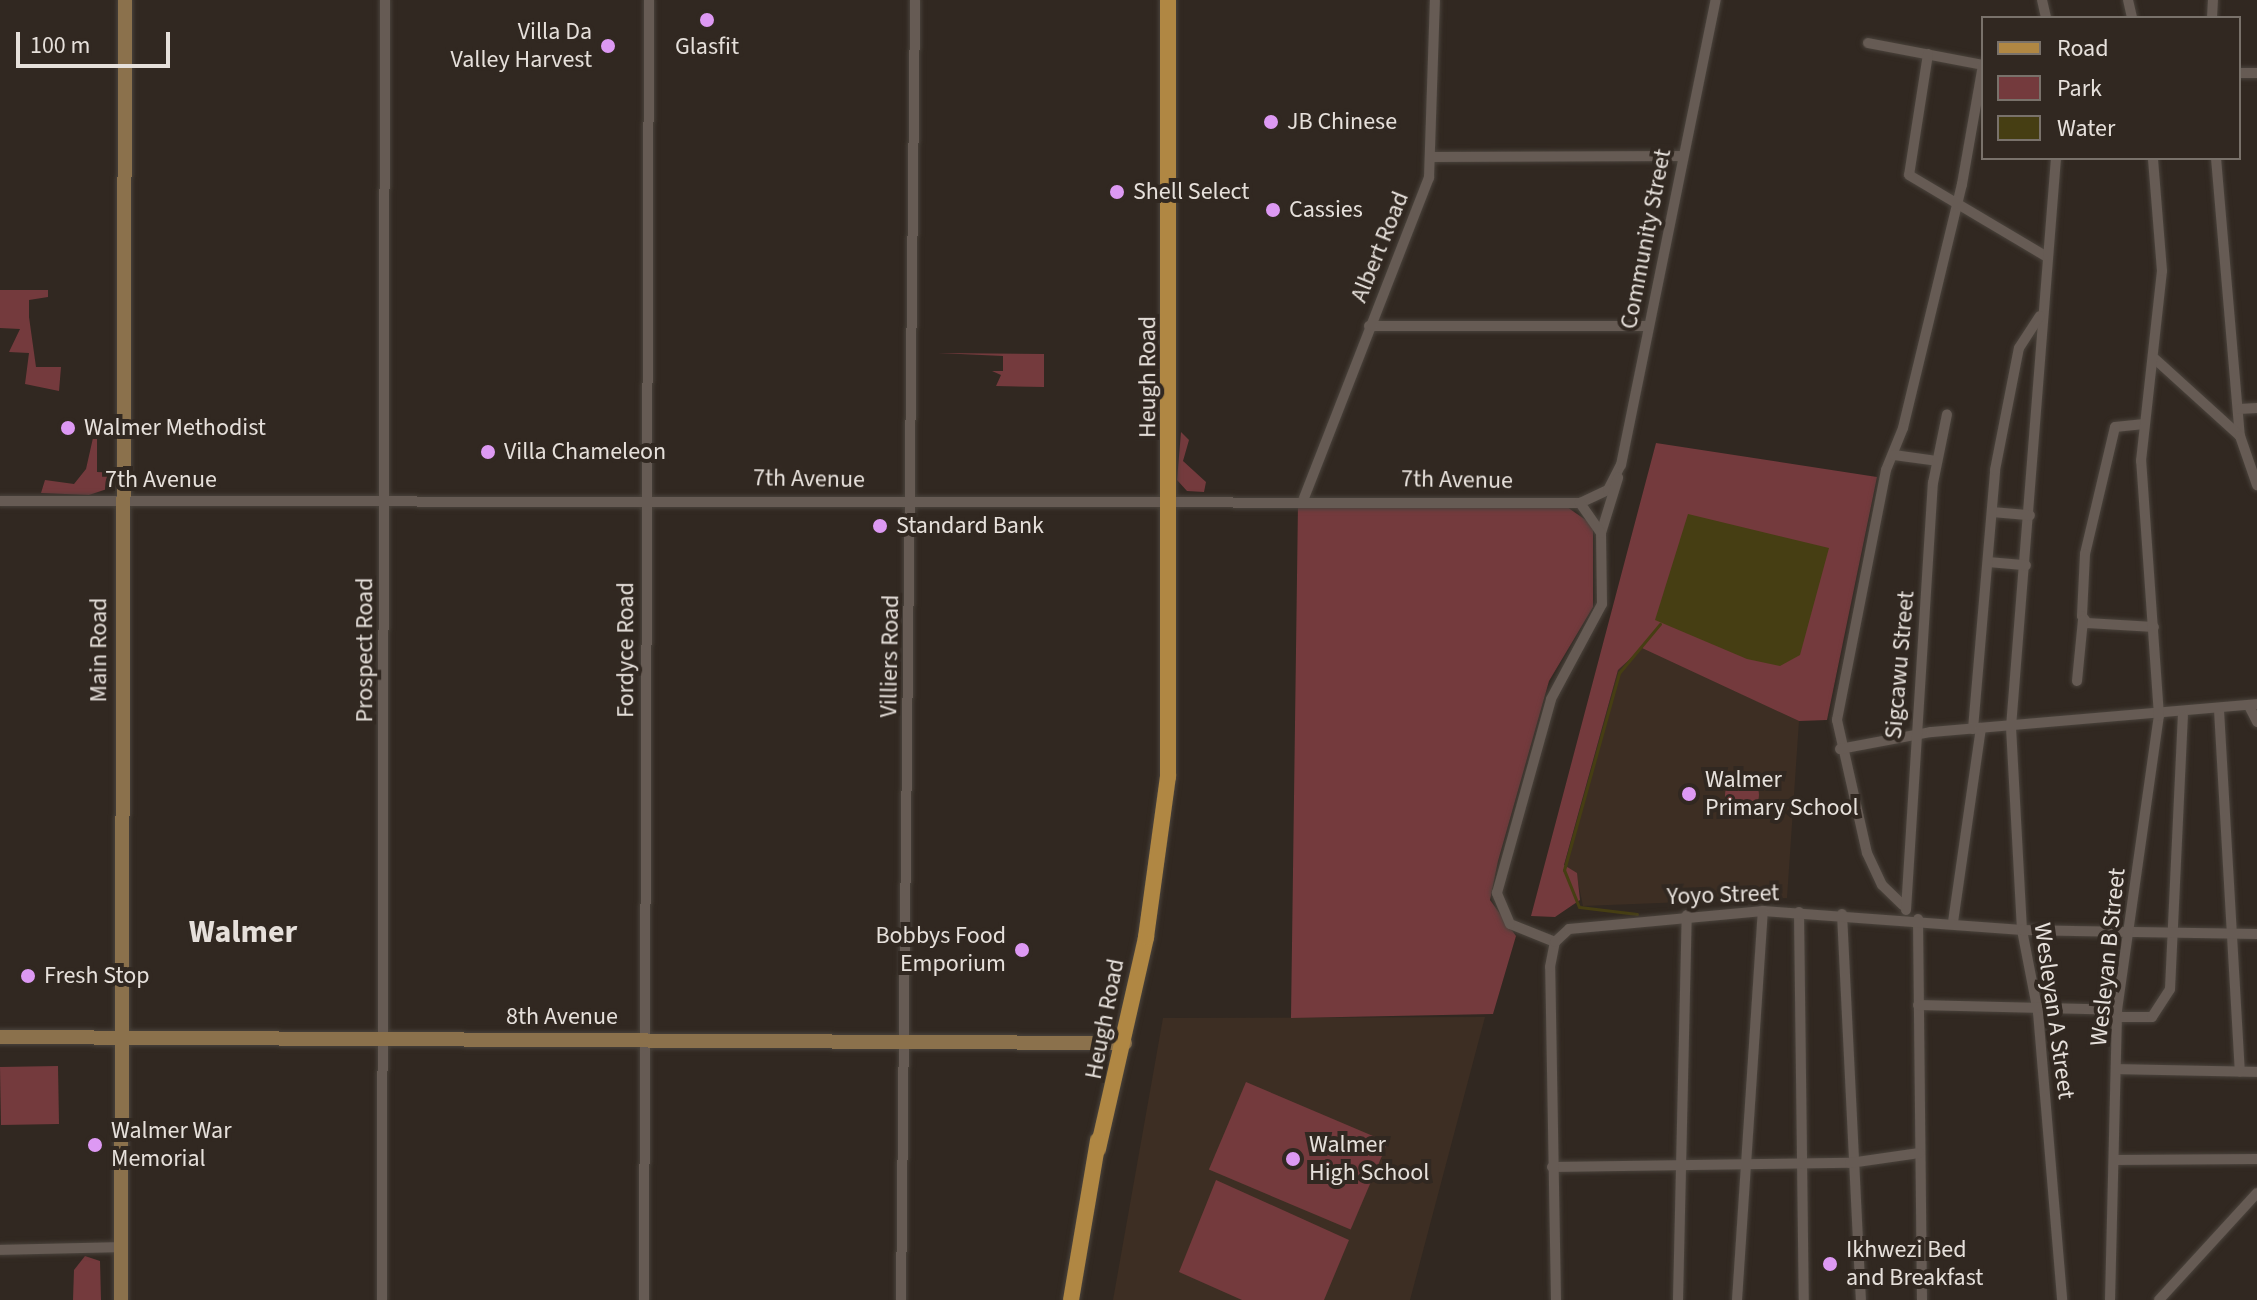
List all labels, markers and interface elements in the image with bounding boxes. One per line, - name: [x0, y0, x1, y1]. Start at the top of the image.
- marker: Glasfit: [698, 11, 716, 29]
- scale bar: [20, 16, 174, 66]
- legend: [1981, 16, 2241, 160]
- place label: Villa Da Valley Harvest: [450, 18, 592, 74]
- text: 100 m: [30, 28, 90, 63]
- text: Road: [2057, 31, 2109, 66]
- place label: Glasfit: [675, 33, 739, 61]
- marker: Villa Da Valley Harvest: [599, 37, 617, 55]
- text: Park: [2057, 71, 2102, 106]
- place label: JB Chinese: [1287, 108, 1397, 136]
- text: Water: [2057, 111, 2115, 146]
- marker: JB Chinese: [1262, 113, 1280, 131]
- street label: Community Street: [1614, 147, 1678, 331]
- place label: Shell Select: [1133, 178, 1249, 206]
- marker: Shell Select: [1108, 183, 1126, 201]
- street label: Albert Road: [1345, 187, 1415, 307]
- place label: Cassies: [1289, 196, 1363, 224]
- marker: Cassies: [1264, 201, 1282, 219]
- street label: Heugh Road: [1134, 316, 1162, 438]
- place label: Walmer Methodist: [84, 414, 266, 442]
- marker: Walmer Methodist: [59, 419, 77, 437]
- place label: Villa Chameleon: [504, 438, 666, 466]
- marker: Villa Chameleon: [479, 443, 497, 461]
- street label: 7th Avenue: [753, 464, 865, 494]
- street label: 7th Avenue: [1401, 465, 1513, 495]
- street label: 7th Avenue: [105, 466, 217, 494]
- place label: Standard Bank: [896, 512, 1044, 540]
- marker: Standard Bank: [871, 517, 889, 535]
- street label: Prospect Road: [351, 577, 379, 723]
- street label: Fordyce Road: [612, 582, 640, 718]
- street label: Sigcawu Street: [1879, 590, 1921, 740]
- street label: Villiers Road: [875, 594, 905, 718]
- street label: Main Road: [85, 598, 113, 702]
- place label: Walmer Primary School: [1705, 766, 1859, 822]
- marker: Walmer Primary School: [1680, 785, 1698, 803]
- street label: Wesleyan B Street: [2084, 867, 2132, 1047]
- street label: Yoyo Street: [1666, 879, 1780, 911]
- district label: Walmer: [189, 913, 297, 951]
- street label: Wesleyan A Street: [2027, 921, 2081, 1101]
- place label: Bobbys Food Emporium: [875, 922, 1006, 978]
- marker: Bobbys Food Emporium: [1013, 941, 1031, 959]
- street label: Heugh Road: [1079, 956, 1131, 1082]
- place label: Fresh Stop: [44, 962, 150, 990]
- marker: Fresh Stop: [19, 967, 37, 985]
- street label: 8th Avenue: [506, 1003, 618, 1031]
- place label: Walmer War Memorial: [111, 1117, 232, 1173]
- place label: Walmer High School: [1309, 1131, 1429, 1187]
- marker: Walmer War Memorial: [86, 1136, 104, 1154]
- marker: Walmer High School: [1284, 1150, 1302, 1168]
- place label: Ikhwezi Bed and Breakfast: [1846, 1236, 1983, 1292]
- marker: Ikhwezi Bed and Breakfast: [1821, 1255, 1839, 1273]

